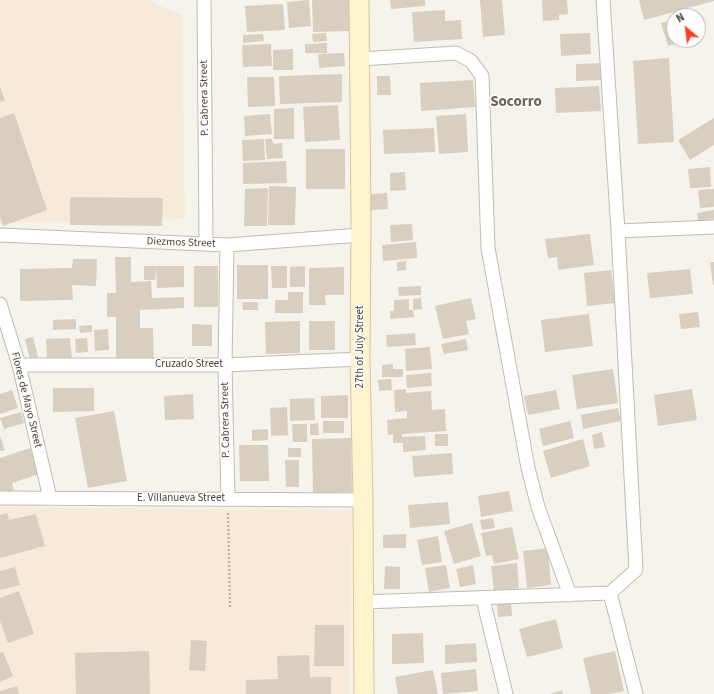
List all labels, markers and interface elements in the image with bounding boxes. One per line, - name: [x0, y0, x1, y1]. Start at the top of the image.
- north arrow: [666, 8, 706, 48]
- text: N: [674, 10, 687, 26]
- street label: P. Cabrera Street: [198, 60, 212, 136]
- district label: Socorro: [490, 94, 542, 112]
- street label: Diezmos Street: [146, 235, 216, 251]
- street label: 27th of July Street: [354, 305, 368, 389]
- street label: Flores de Mayo Street: [8, 351, 44, 449]
- street label: Cruzado Street: [155, 358, 223, 372]
- street label: P. Cabrera Street: [219, 382, 233, 458]
- street label: E. Villanueva Street: [137, 492, 225, 506]

